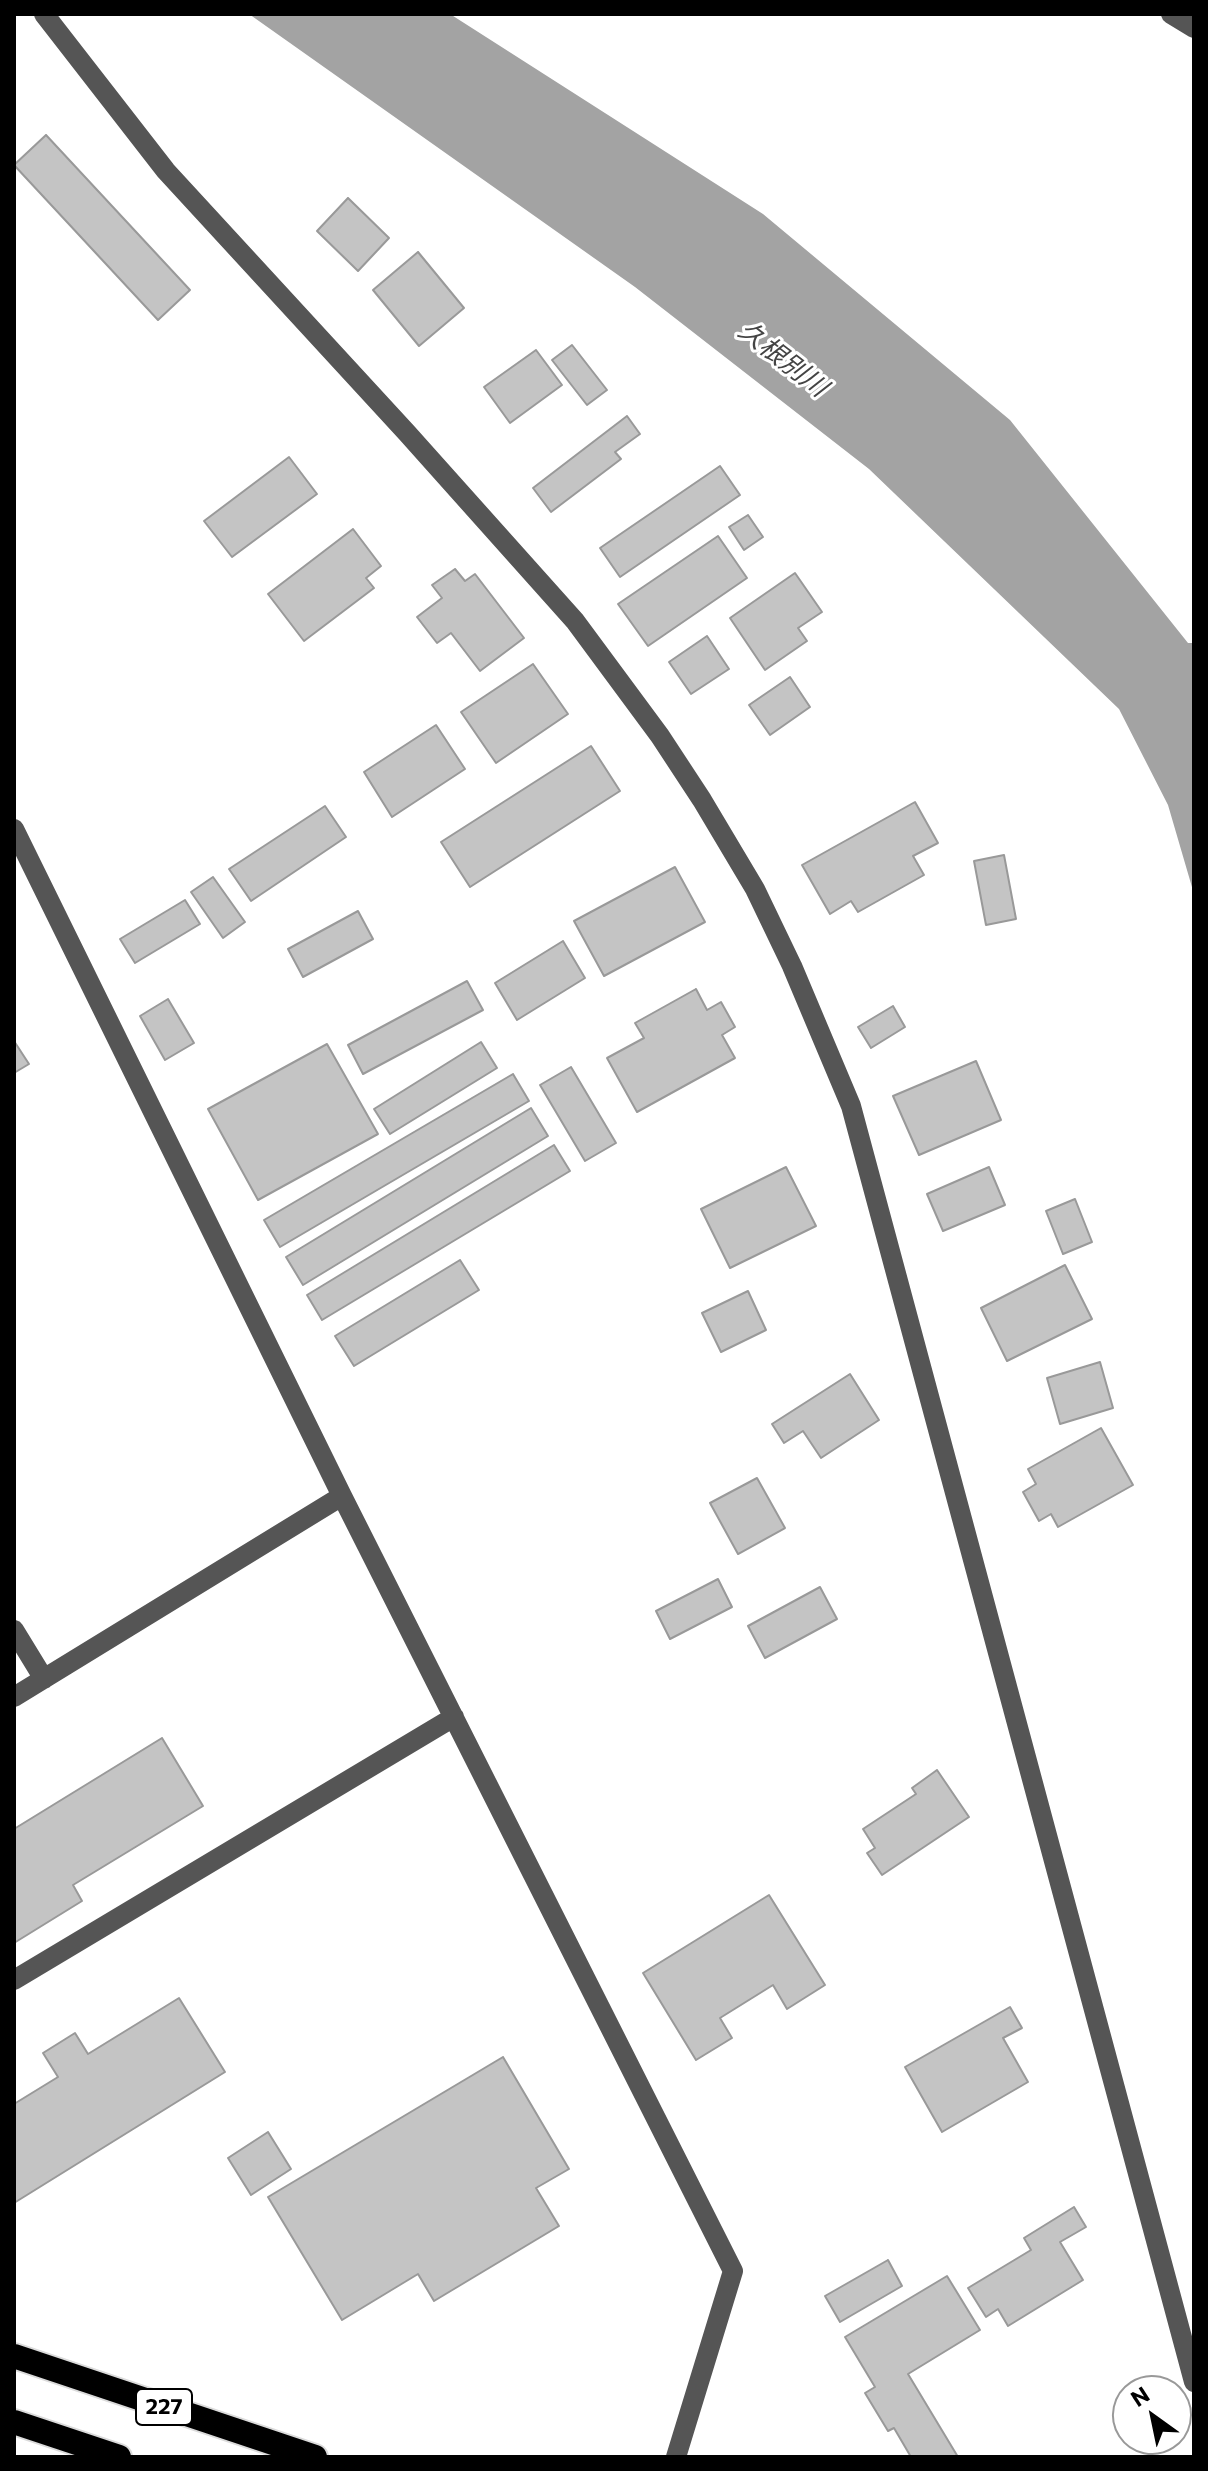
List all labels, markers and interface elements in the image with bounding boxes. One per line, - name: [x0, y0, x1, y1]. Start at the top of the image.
- water label: 久根別川: [732, 315, 834, 403]
- north arrow: [1112, 2375, 1192, 2455]
- text: N: [1125, 2380, 1154, 2412]
- road number: 227: [136, 2389, 192, 2425]

